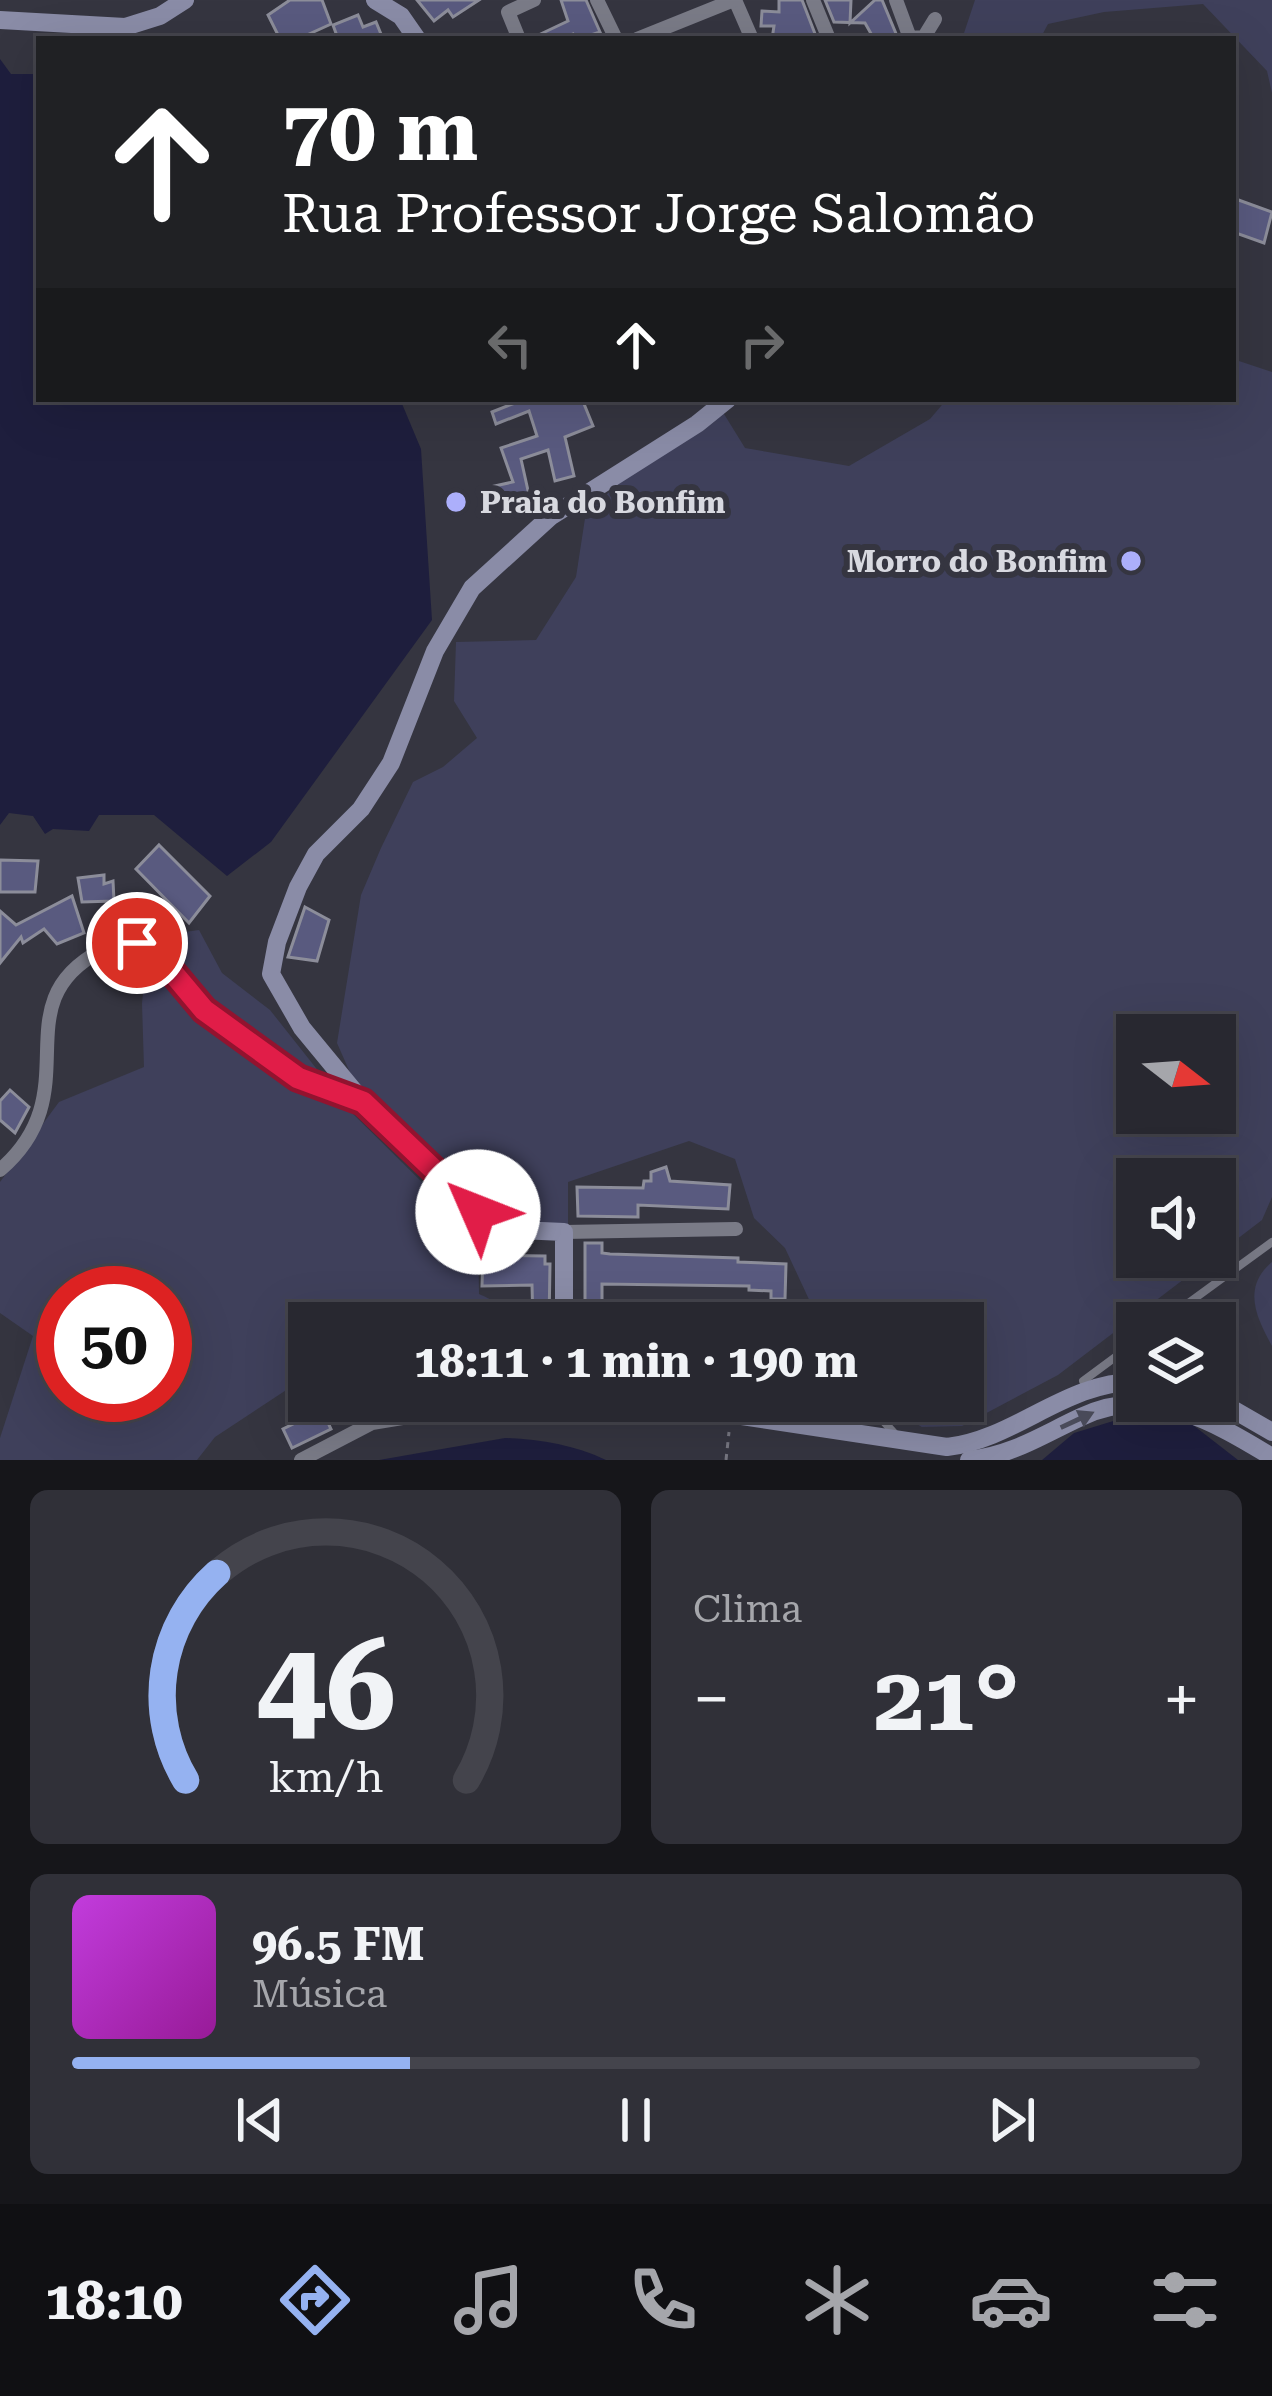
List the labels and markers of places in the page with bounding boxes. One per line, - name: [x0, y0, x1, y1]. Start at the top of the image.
- place label: Praia do Bonfim: [480, 485, 726, 520]
- marker: Praia do Bonfim: [443, 489, 469, 515]
- place label: Morro do Bonfim: [847, 544, 1107, 579]
- marker: Morro do Bonfim: [1118, 548, 1144, 574]
- pin: [86, 892, 188, 994]

